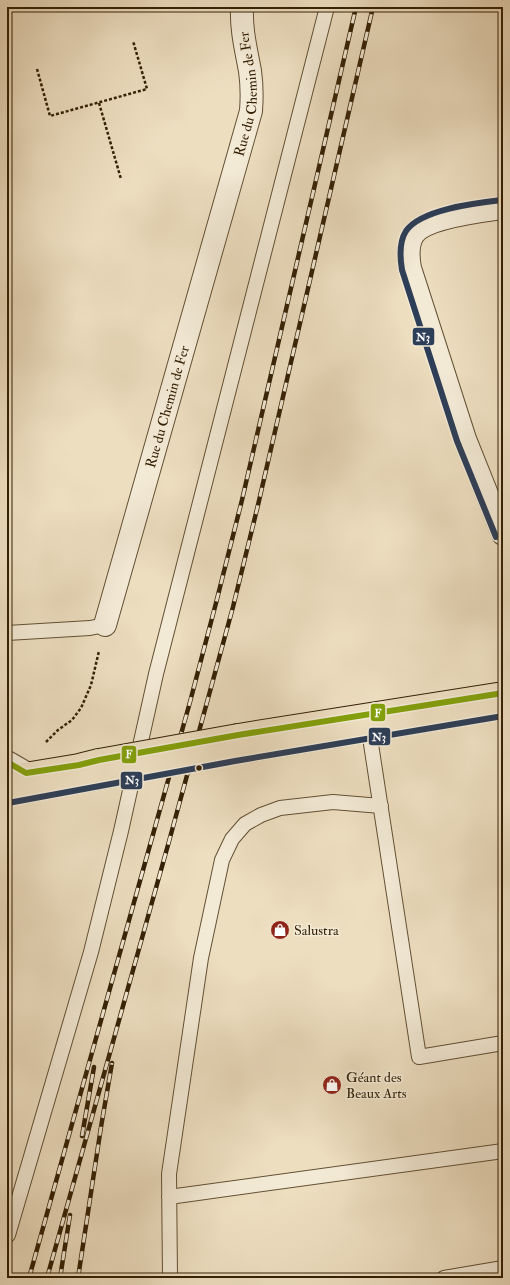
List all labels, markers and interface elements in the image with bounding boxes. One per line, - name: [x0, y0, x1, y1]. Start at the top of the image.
- street label: Rue du Chemin de Fer: [230, 30, 260, 158]
- line badge: N3: [412, 327, 435, 346]
- text: N3: [415, 331, 430, 344]
- street label: Rue du Chemin de Fer: [142, 343, 193, 470]
- line badge: F: [370, 703, 386, 722]
- text: F: [375, 707, 382, 720]
- line badge: N3: [368, 727, 391, 746]
- text: N3: [371, 731, 386, 744]
- line badge: F: [121, 745, 137, 764]
- text: F: [126, 748, 133, 761]
- unlabelled marker: [194, 763, 204, 773]
- line badge: N3: [120, 771, 143, 790]
- text: N3: [124, 774, 139, 787]
- shop icon: Salustra: [269, 919, 291, 941]
- place label: Salustra: [294, 922, 339, 939]
- place label: Géant des Beaux Arts: [346, 1069, 407, 1102]
- shop icon: Géant des Beaux Arts: [321, 1074, 343, 1096]

